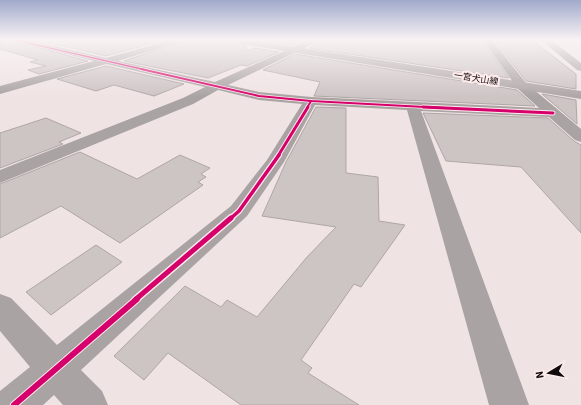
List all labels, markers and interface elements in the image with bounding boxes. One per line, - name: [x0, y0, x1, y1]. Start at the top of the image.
- street label: 一宮犬山線: [453, 69, 500, 89]
- north arrow: [529, 353, 569, 393]
- text: N: [532, 370, 548, 380]

